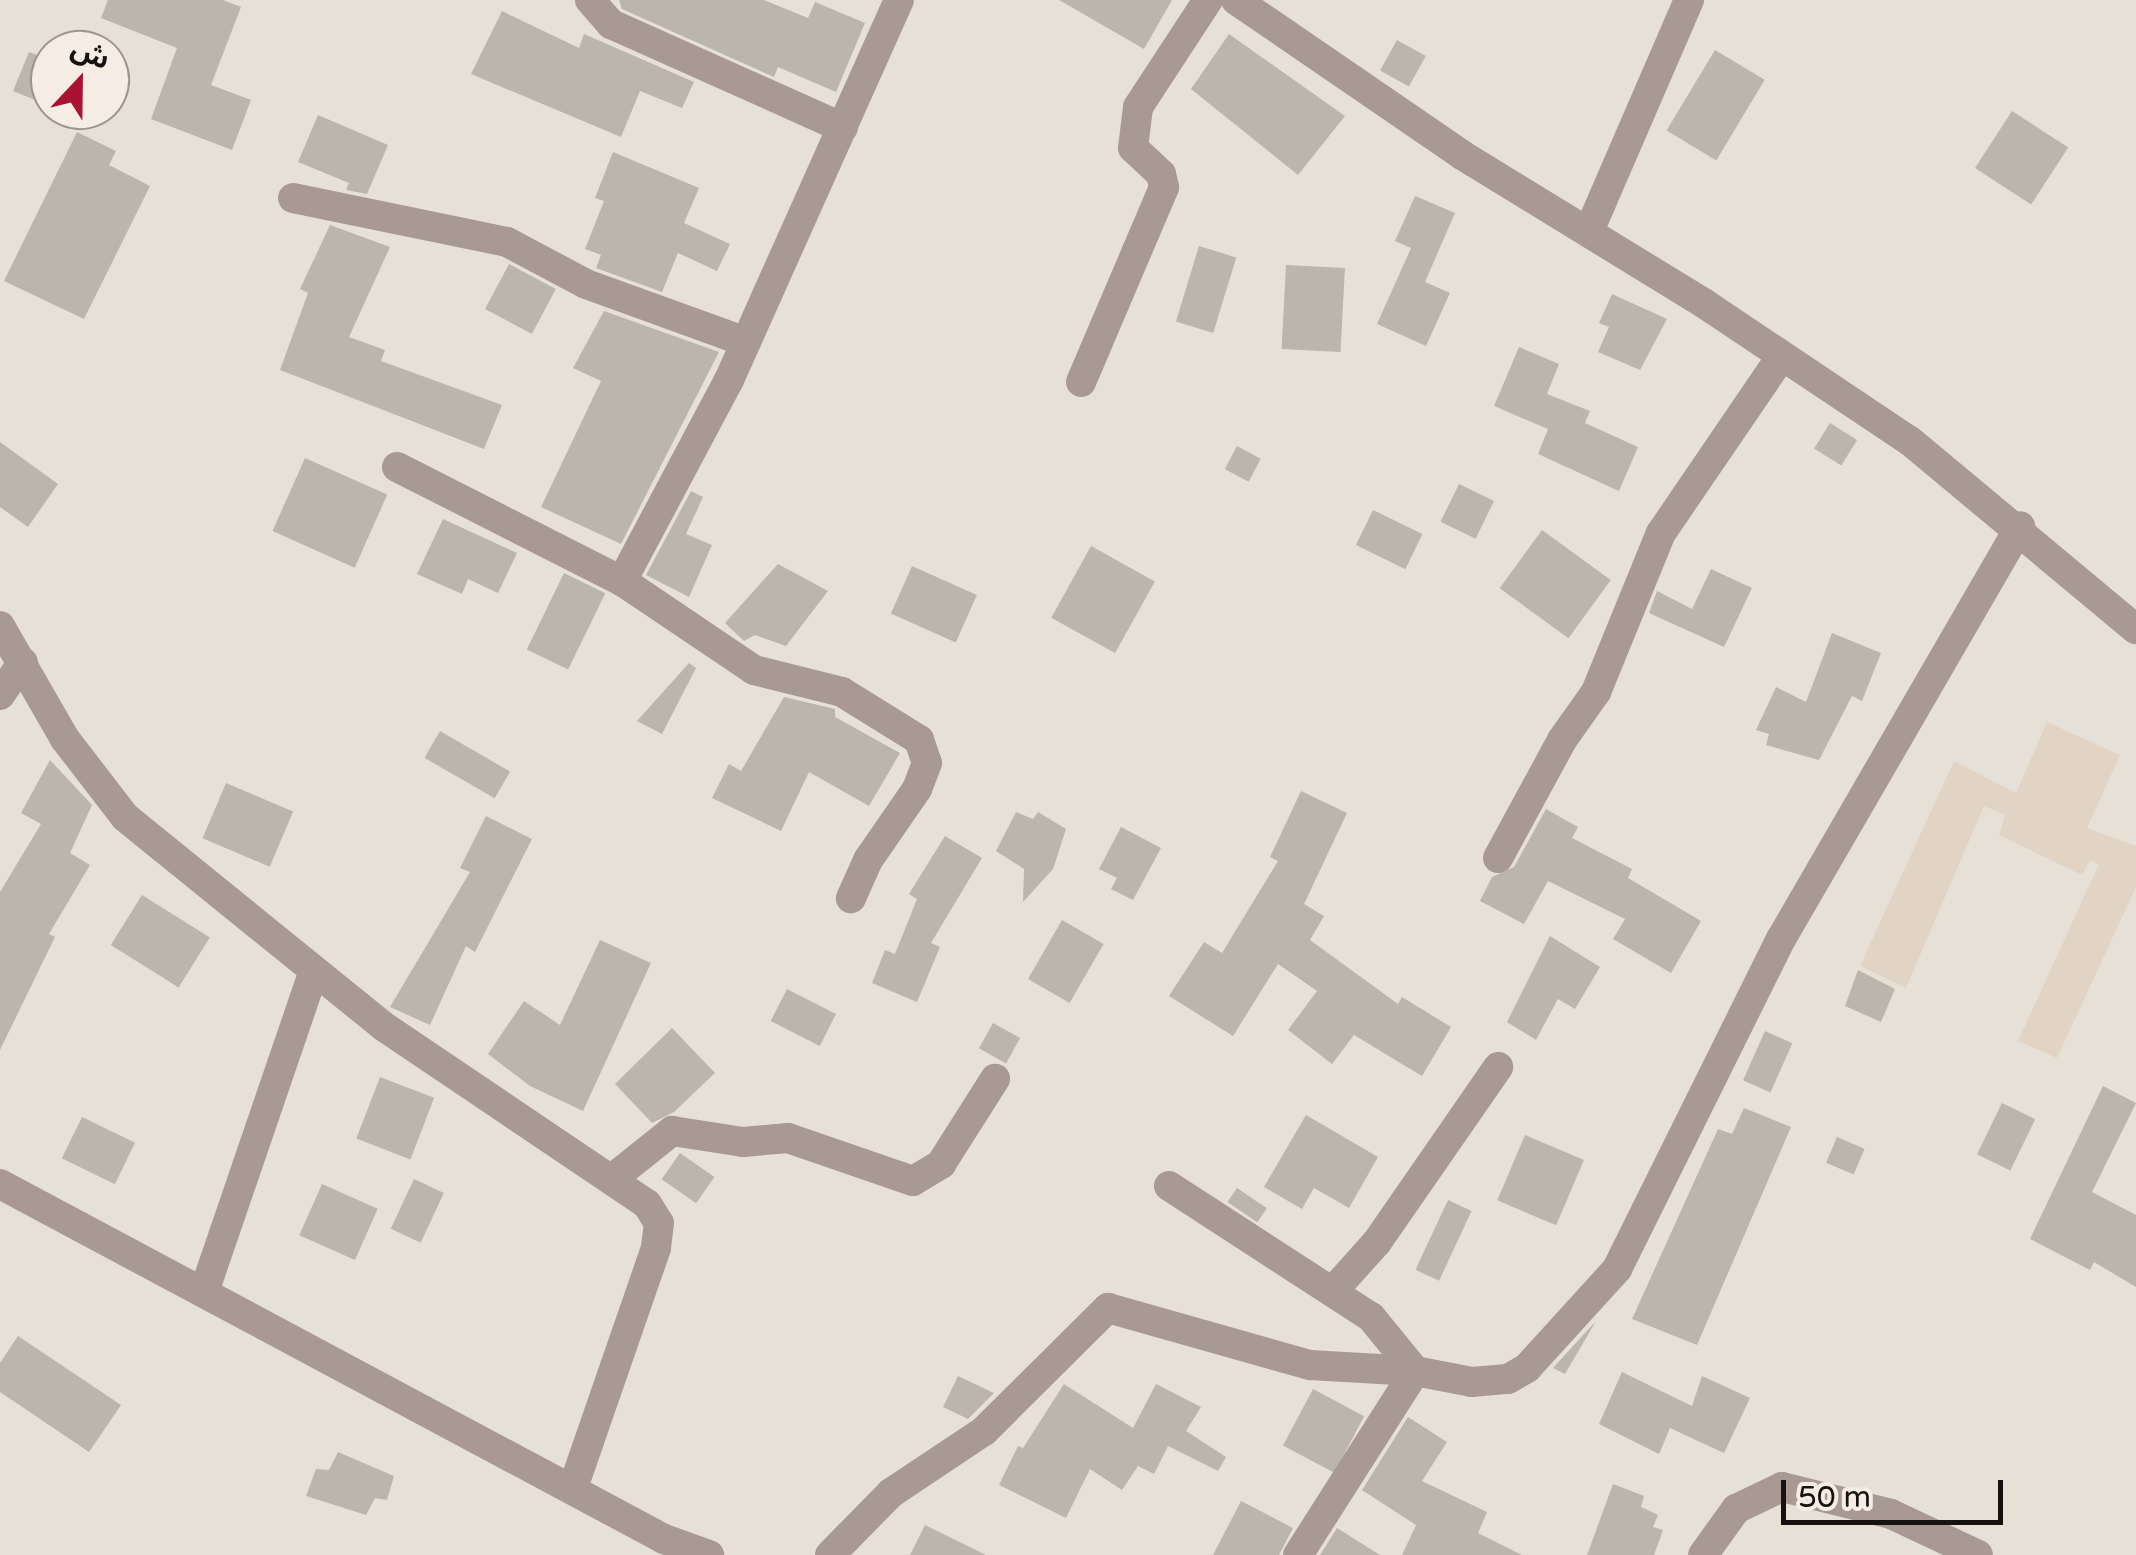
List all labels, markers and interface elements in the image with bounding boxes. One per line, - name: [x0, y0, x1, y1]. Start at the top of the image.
- north arrow: [30, 30, 130, 130]
- text: ش: [66, 31, 115, 77]
- scale bar: [1786, 1460, 2008, 1522]
- text: 50 m: [1798, 1479, 1871, 1516]

